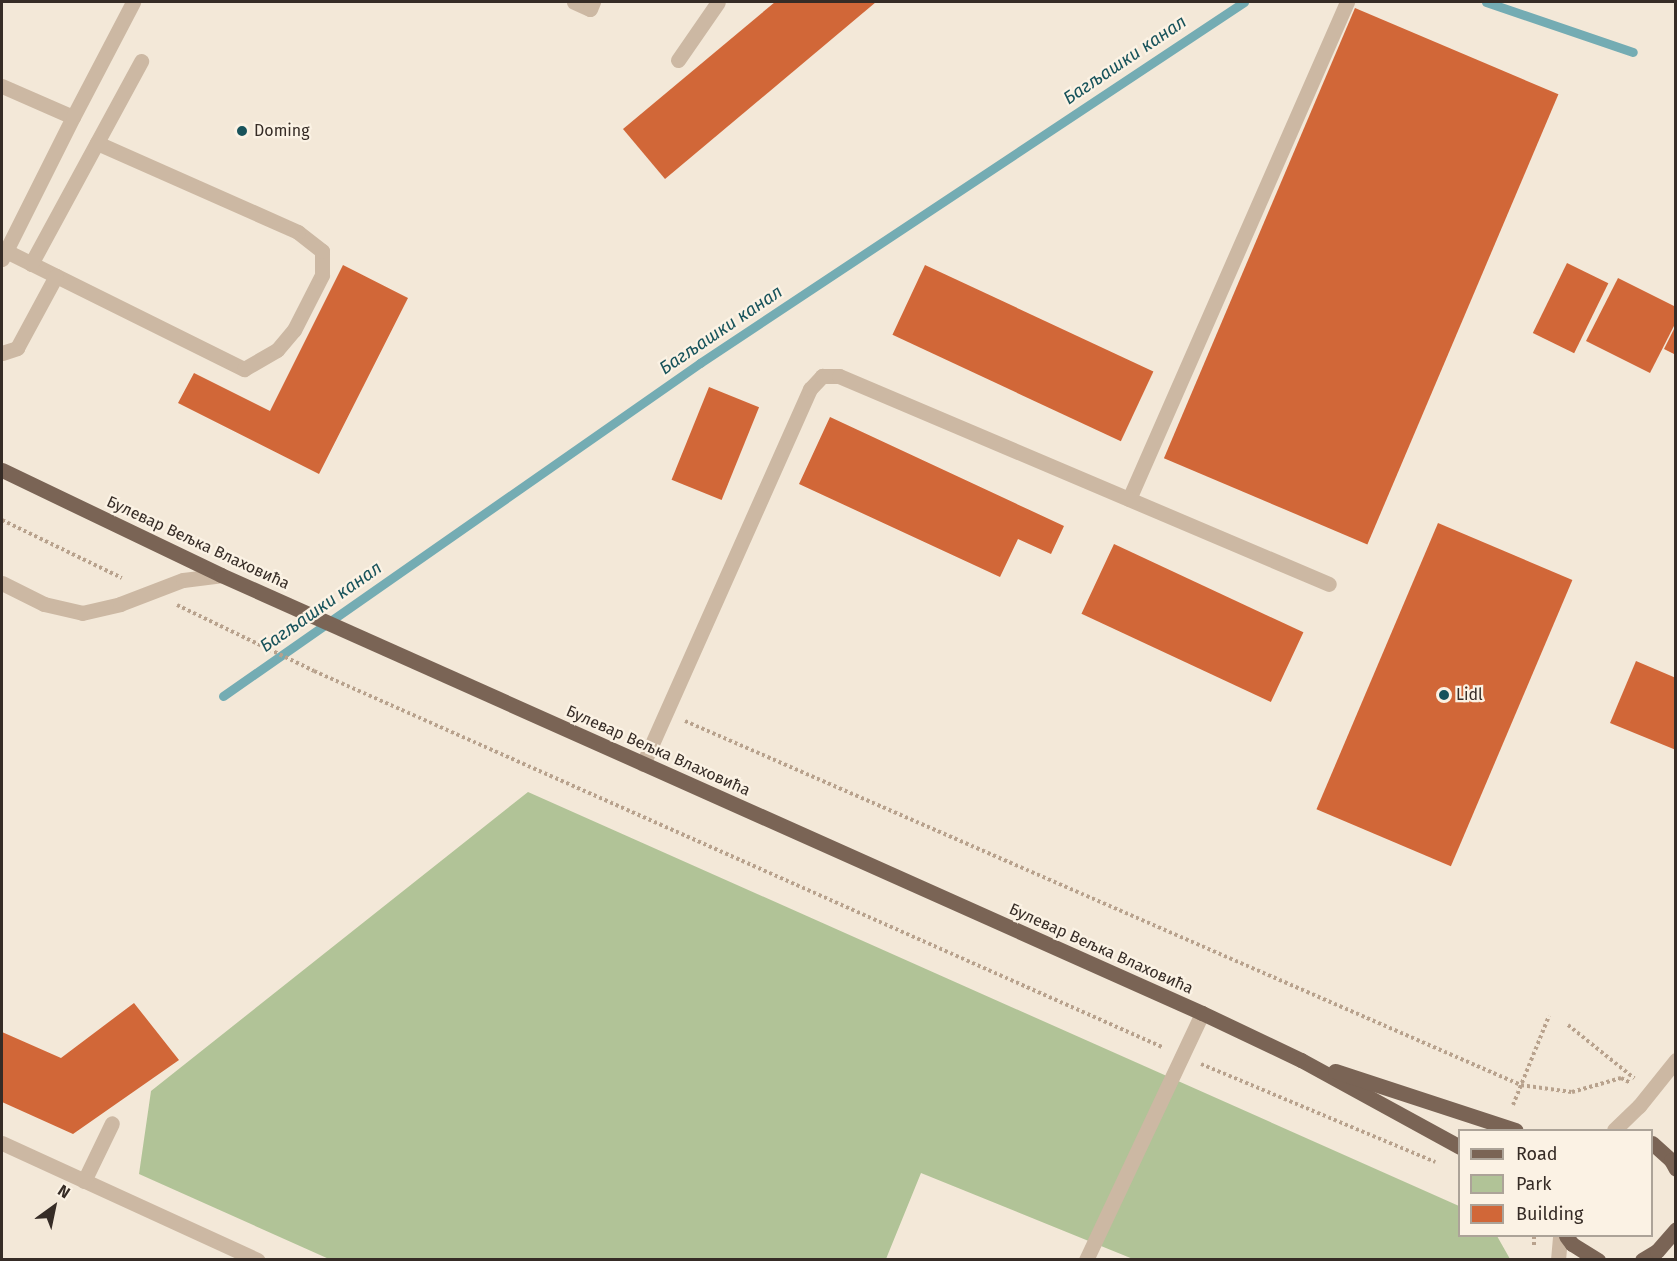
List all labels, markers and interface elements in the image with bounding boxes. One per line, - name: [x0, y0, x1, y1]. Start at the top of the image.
- water label: Багљашки канал: [1059, 11, 1191, 109]
- place label: Doming: [254, 121, 310, 141]
- marker: Doming: [235, 124, 249, 138]
- water label: Багљашки канал: [655, 281, 787, 379]
- street label: Булевар Вељка Влаховића: [104, 492, 292, 594]
- water label: Багљашки канал: [256, 557, 386, 657]
- place label: Lidl: [1456, 685, 1483, 705]
- marker: Lidl: [1437, 688, 1451, 702]
- street label: Булевар Вељка Влаховића: [563, 702, 753, 800]
- street label: Булевар Вељка Влаховића: [1006, 900, 1196, 998]
- legend: [1458, 1129, 1653, 1237]
- text: Road: [1516, 1143, 1558, 1165]
- text: Park: [1516, 1173, 1551, 1195]
- north arrow: [24, 1177, 84, 1237]
- text: N: [54, 1181, 74, 1202]
- text: Building: [1516, 1203, 1583, 1225]

